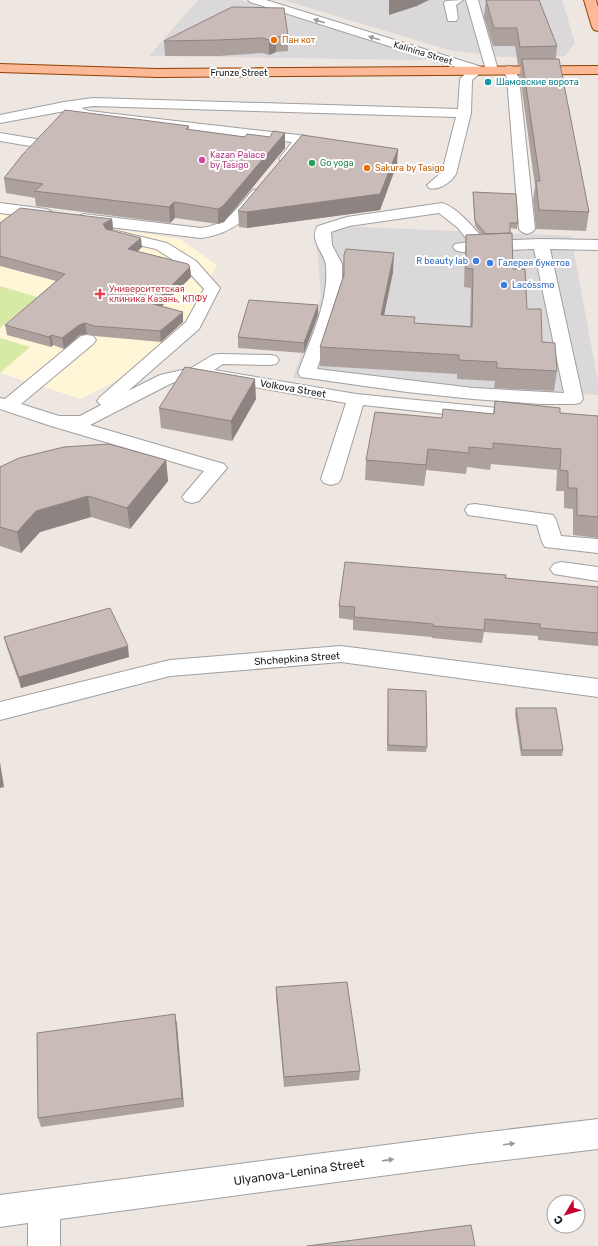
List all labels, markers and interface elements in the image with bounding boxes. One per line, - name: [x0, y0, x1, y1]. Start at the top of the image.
- one-way arrow: [313, 18, 325, 24]
- marker: Пан кот: [269, 35, 279, 45]
- place label: Пан кот: [282, 35, 316, 45]
- one-way arrow: [367, 35, 379, 41]
- street label: Kalinina Street: [392, 39, 454, 67]
- street label: Frunze Street: [210, 68, 268, 78]
- marker: Шамовские ворота: [483, 77, 493, 87]
- place label: Шамовские ворота: [496, 77, 579, 87]
- place label: Kazan Palace by Tasigo: [210, 150, 265, 170]
- marker: Kazan Palace by Tasigo: [197, 155, 207, 165]
- marker: Go yoga: [307, 158, 317, 168]
- place label: Go yoga: [320, 158, 354, 168]
- marker: Sakura by Tasigo: [362, 163, 372, 173]
- place label: Sakura by Tasigo: [375, 163, 445, 173]
- place label: R beauty lab: [416, 256, 468, 266]
- marker: R beauty lab: [471, 256, 481, 266]
- marker: Галерея букетов: [485, 258, 495, 268]
- place label: Галерея букетов: [498, 258, 570, 268]
- marker: Lacóssmo: [499, 280, 509, 290]
- place label: Lacóssmo: [512, 280, 555, 290]
- place label: Университетская клиника Казань, КПФУ: [109, 284, 208, 304]
- marker: Университетская клиника Казань, КПФУ: [94, 288, 106, 300]
- street label: Volkova Street: [259, 377, 327, 401]
- street label: Shchepkina Street: [254, 650, 340, 668]
- one-way arrow: [503, 1141, 516, 1148]
- street label: Ulyanova-Lenina Street: [233, 1156, 366, 1188]
- one-way arrow: [382, 1157, 394, 1163]
- north arrow: [546, 1194, 586, 1234]
- text: С: [551, 1213, 566, 1227]

